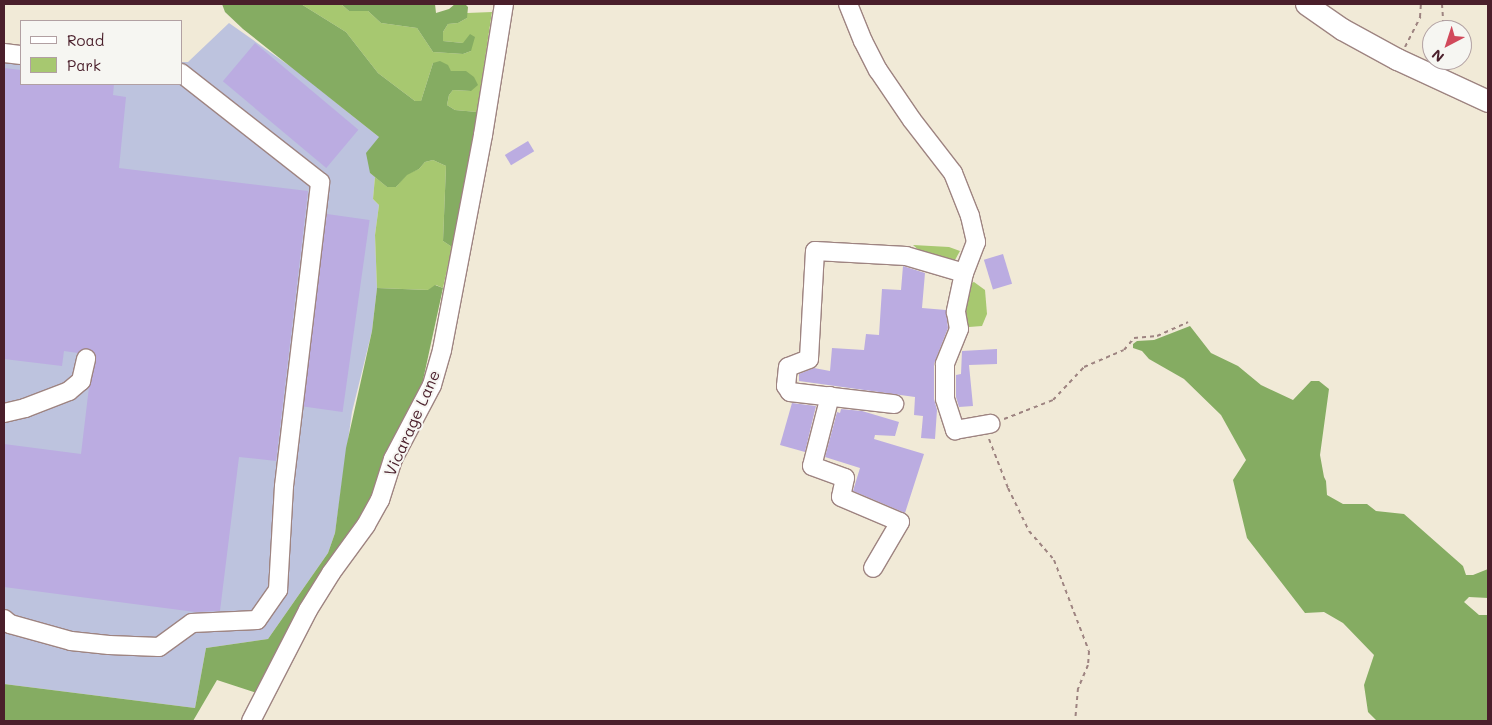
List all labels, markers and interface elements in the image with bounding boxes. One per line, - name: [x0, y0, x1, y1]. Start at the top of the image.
- legend: [20, 20, 182, 85]
- north arrow: [1422, 20, 1472, 70]
- text: Road: [67, 30, 104, 50]
- text: N: [1428, 45, 1448, 67]
- text: Park: [67, 55, 101, 75]
- street label: Vicarage Lane: [380, 367, 444, 479]

